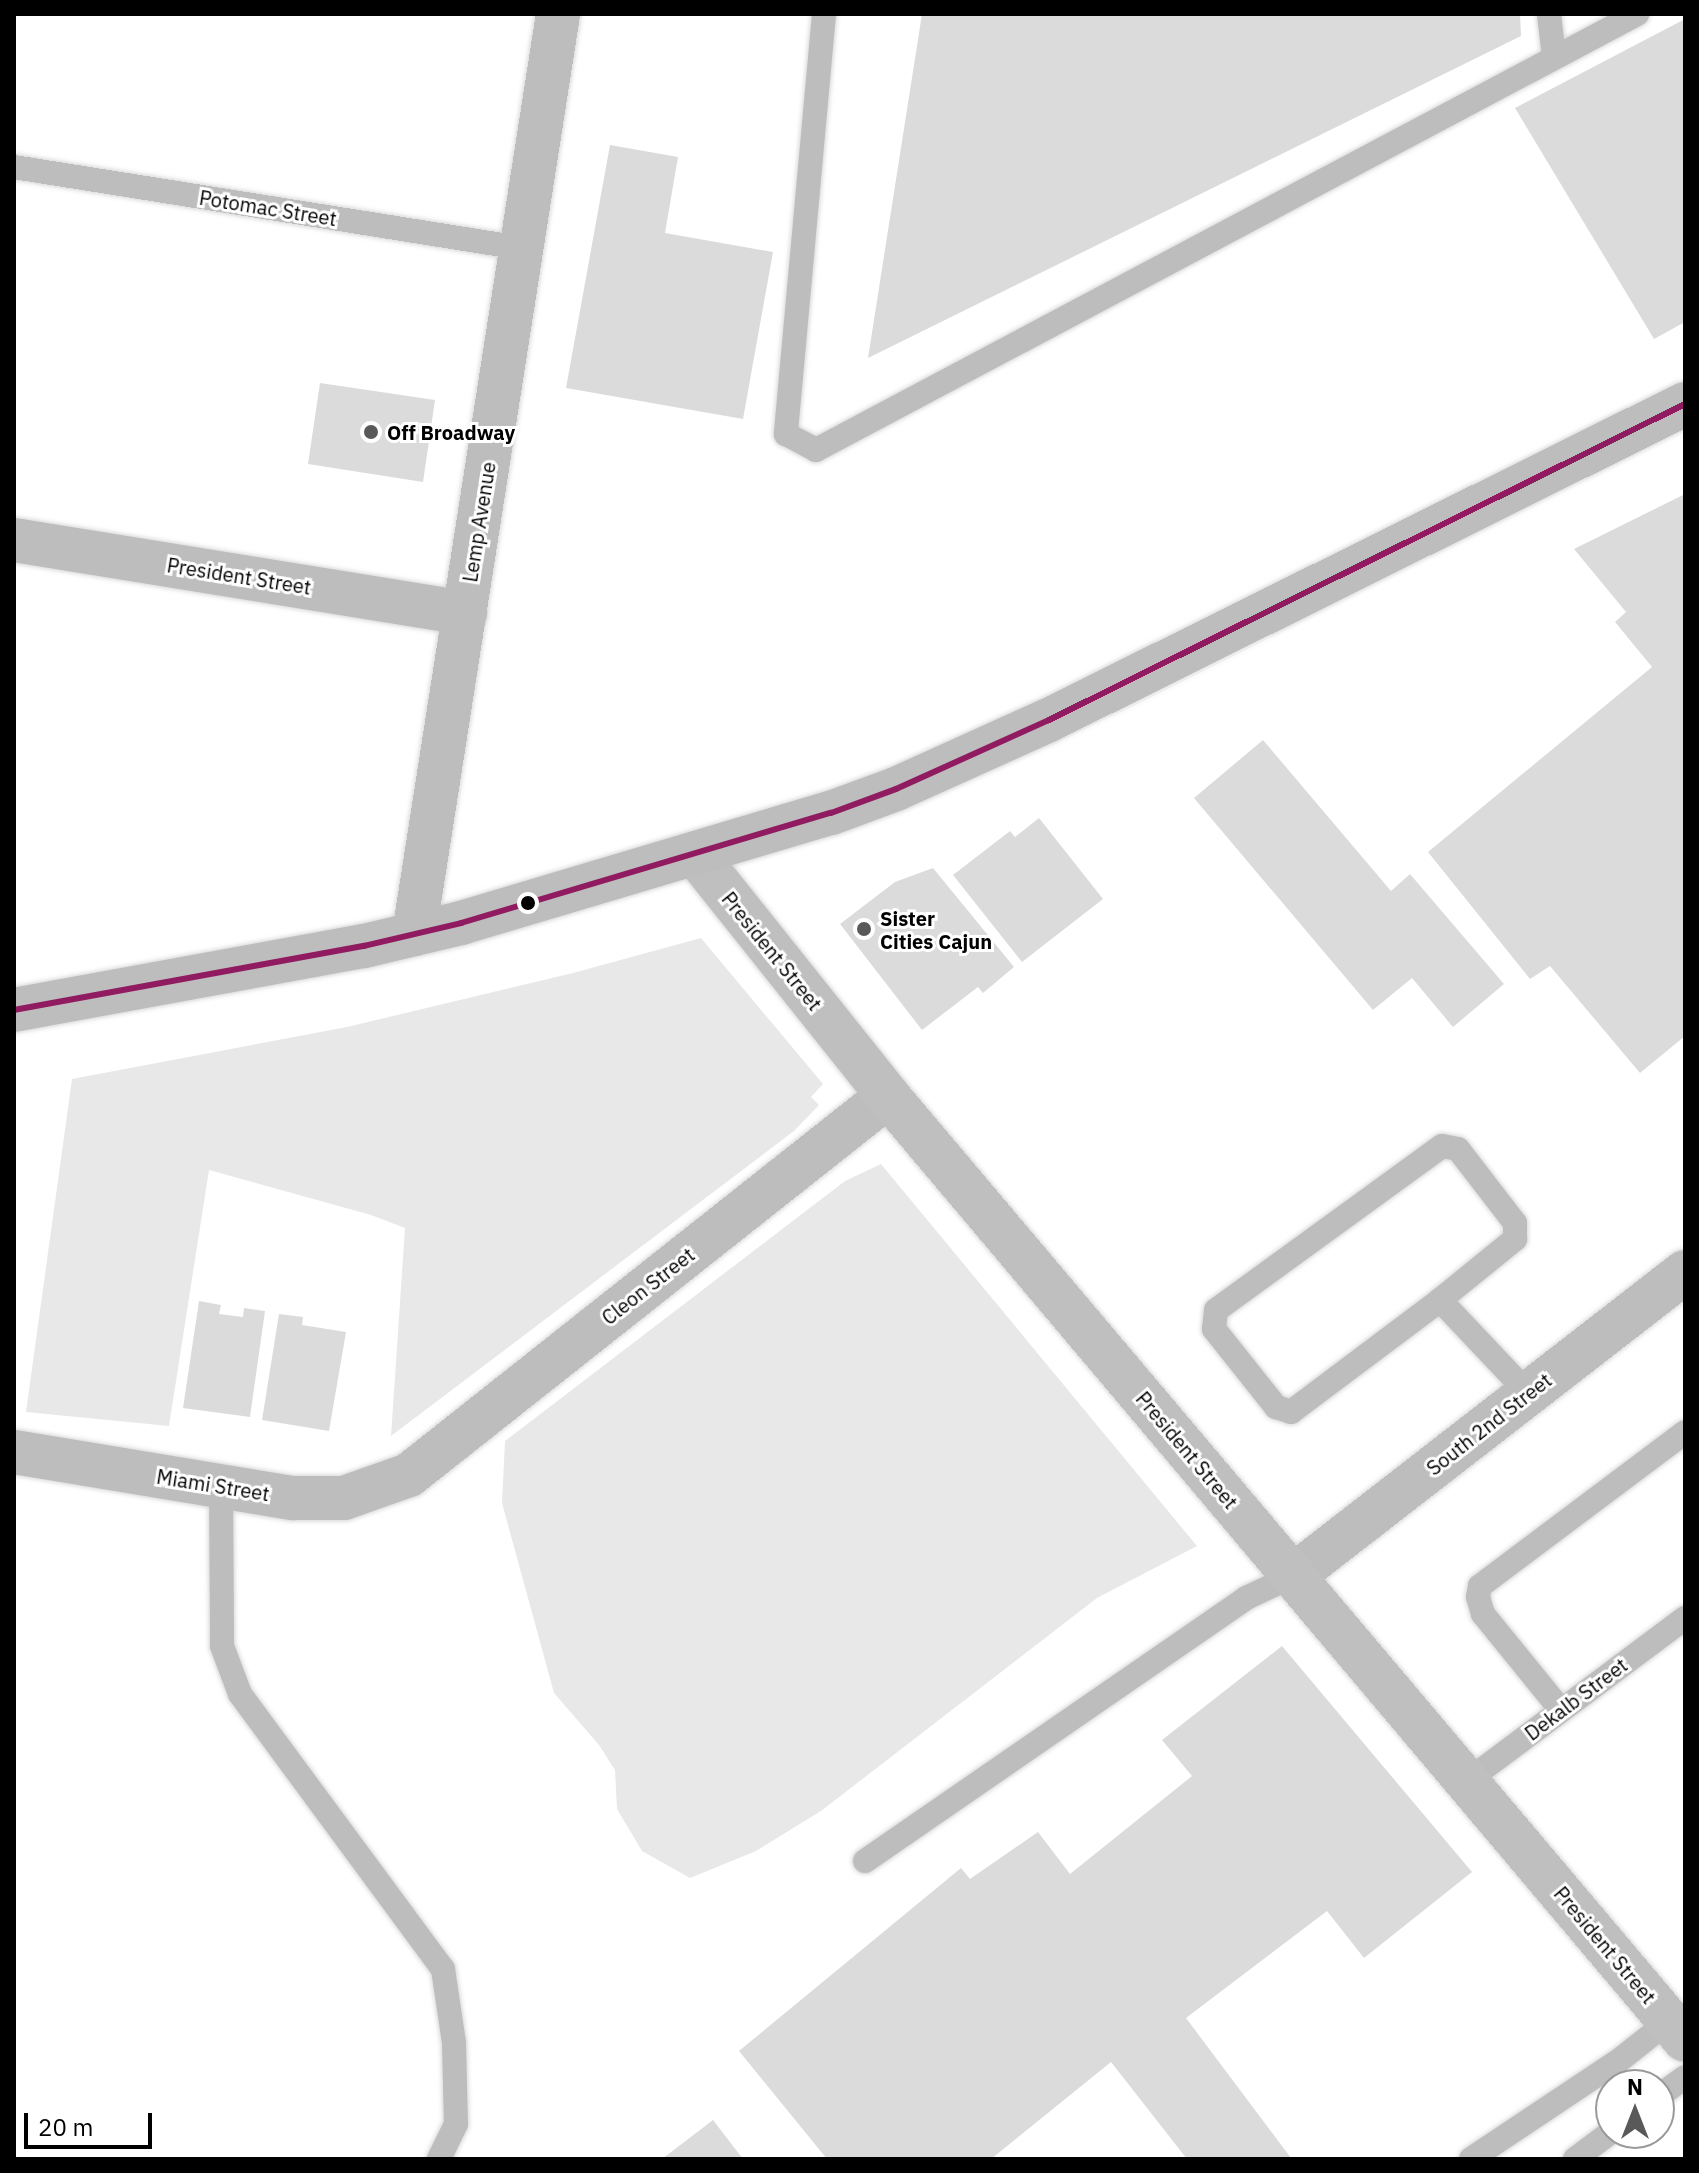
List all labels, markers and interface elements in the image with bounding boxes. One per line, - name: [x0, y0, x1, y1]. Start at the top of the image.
- street label: Potomac Street: [198, 185, 338, 231]
- place label: Off Broadway: [387, 420, 515, 444]
- marker: Off Broadway: [362, 423, 380, 441]
- street label: Lemp Avenue: [458, 460, 500, 584]
- street label: President Street: [165, 553, 313, 599]
- street label: President Street: [717, 887, 827, 1015]
- unlabelled marker: [520, 895, 536, 911]
- place label: Sister Cities Cajun: [880, 906, 992, 953]
- marker: Sister Cities Cajun: [855, 920, 873, 938]
- street label: Cleon Street: [597, 1242, 699, 1330]
- street label: South 2nd Street: [1422, 1368, 1556, 1480]
- street label: President Street: [1131, 1387, 1243, 1513]
- street label: Miami Street: [155, 1464, 271, 1506]
- street label: Dekalb Street: [1520, 1653, 1632, 1745]
- street label: President Street: [1549, 1882, 1661, 2008]
- north arrow: [1595, 2069, 1675, 2149]
- text: N: [1627, 2072, 1643, 2101]
- scale bar: [28, 2097, 156, 2147]
- text: 20 m: [38, 2111, 93, 2143]

